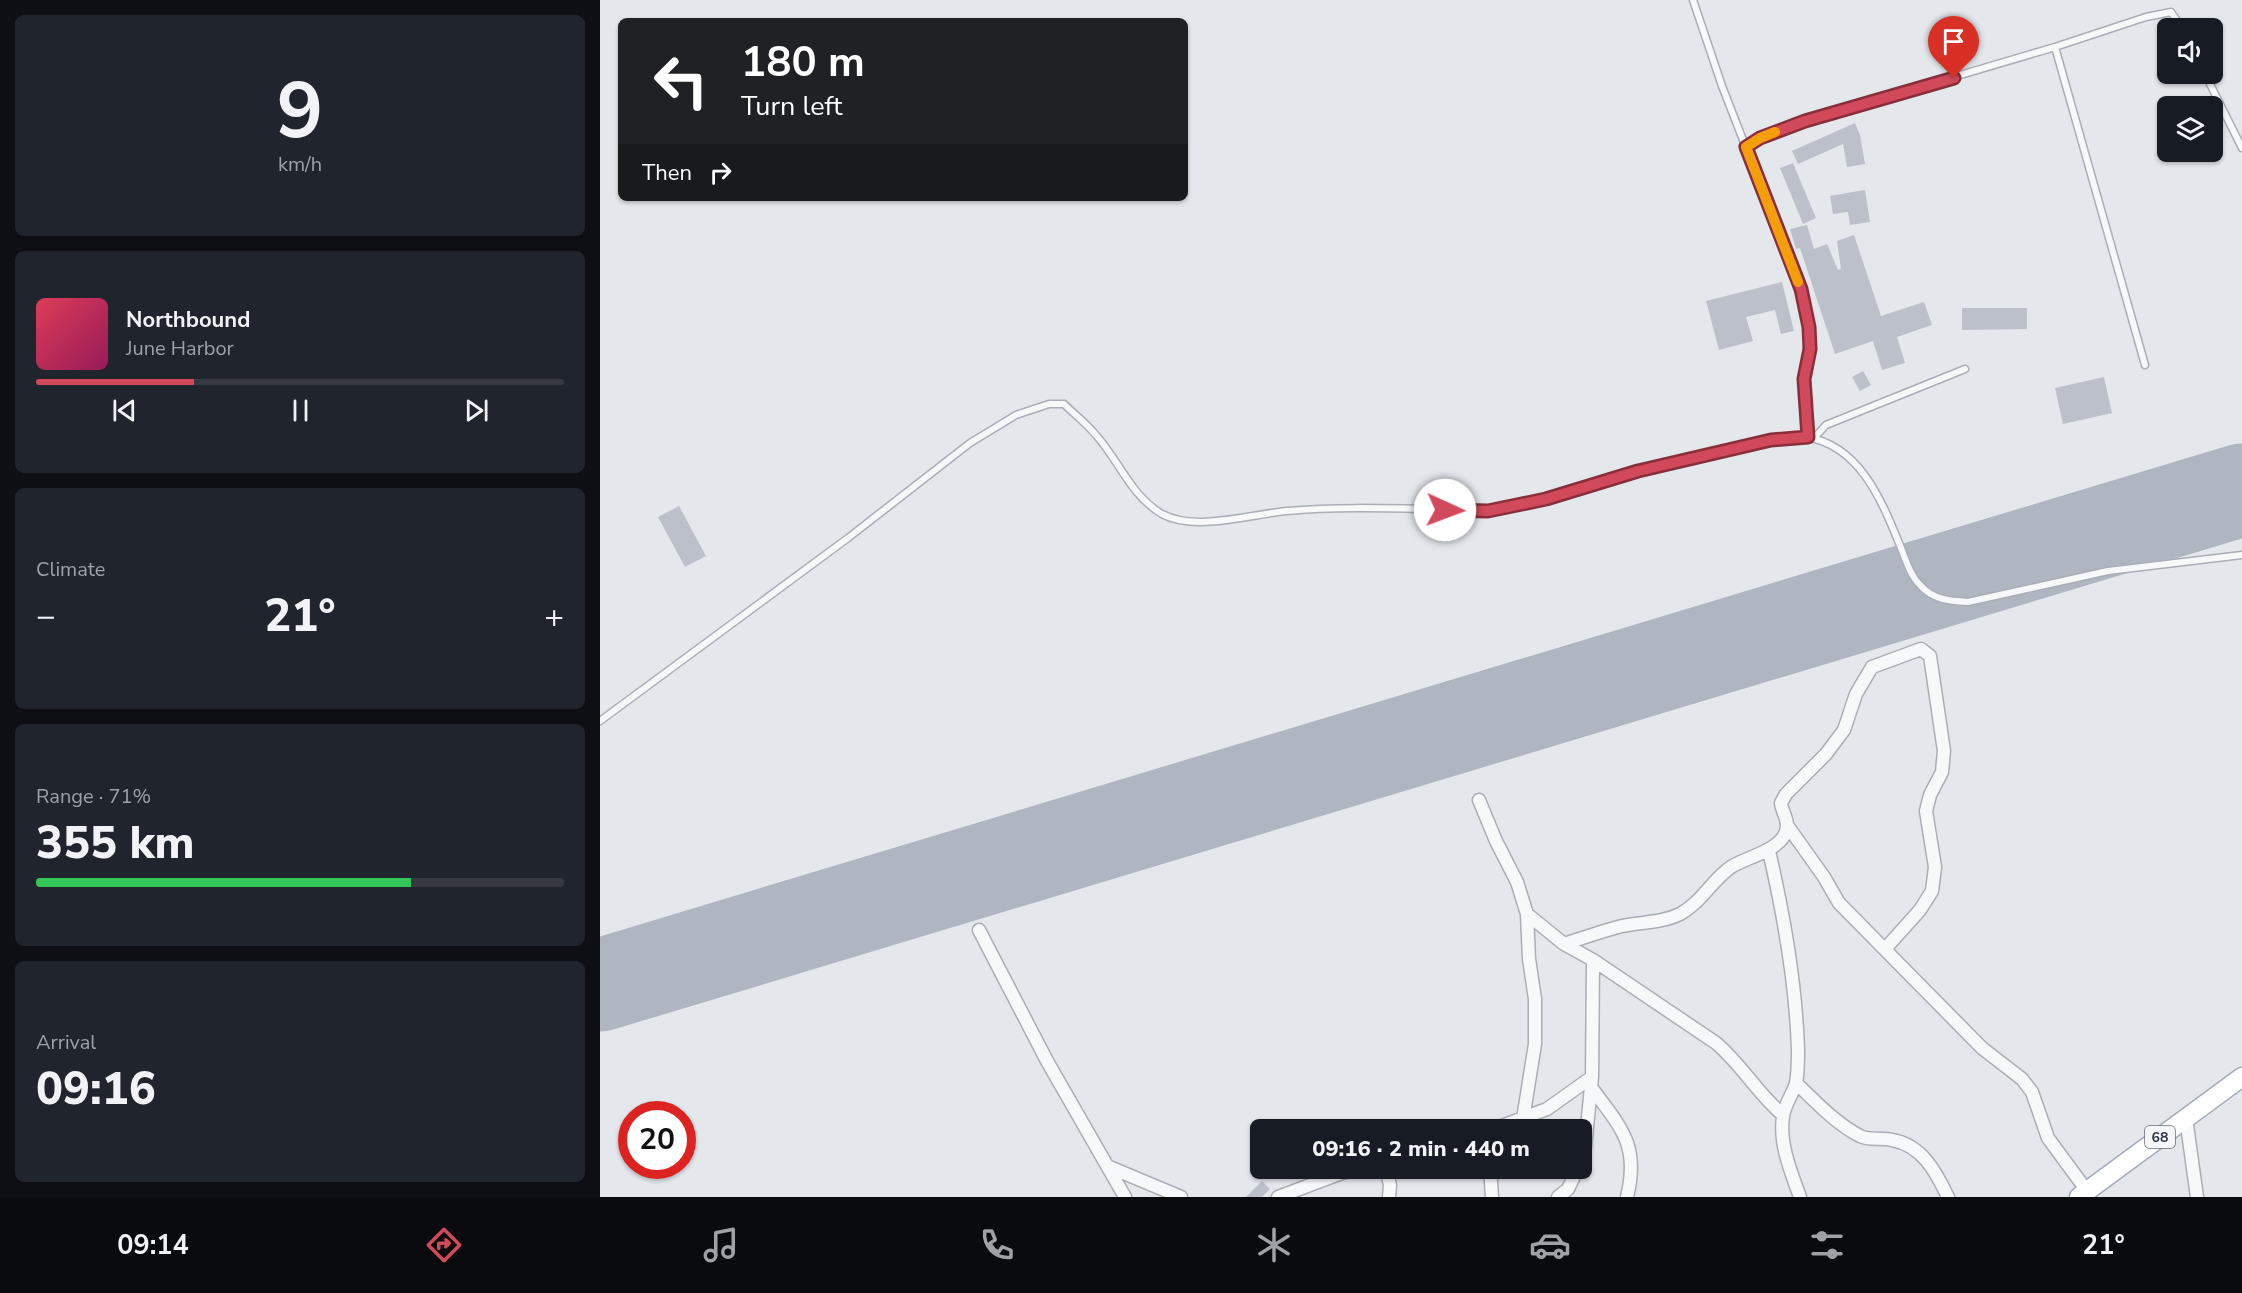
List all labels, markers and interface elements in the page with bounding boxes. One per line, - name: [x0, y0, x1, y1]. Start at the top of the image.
- pin: [1928, 16, 1979, 78]
- map controls: [2157, 18, 2223, 162]
- button: sound: [2157, 18, 2223, 84]
- icon: arrive: [1937, 25, 1970, 58]
- text: 180 m: [741, 34, 865, 91]
- icon: left: [642, 42, 720, 120]
- text: 9: [277, 58, 323, 165]
- text: Turn left: [741, 88, 842, 125]
- button: layers: [2157, 96, 2223, 162]
- text: km/h: [278, 151, 322, 178]
- icon: right: [704, 156, 737, 189]
- text: Then: [642, 158, 692, 188]
- text: Northbound: [126, 305, 250, 335]
- text: June Harbor: [126, 335, 234, 362]
- icon: previous: [108, 394, 141, 427]
- icon: pause: [284, 394, 317, 427]
- icon: next: [460, 394, 493, 427]
- position arrow: [1413, 478, 1477, 542]
- text: Climate: [36, 556, 105, 583]
- text: 21°: [264, 586, 336, 647]
- text: −: [36, 594, 56, 639]
- text: +: [544, 594, 564, 639]
- text: Range · 71%: [36, 783, 151, 810]
- text: 355 km: [36, 813, 195, 874]
- text: Arrival: [36, 1029, 96, 1056]
- text: 09:16: [36, 1059, 156, 1120]
- speed limit sign: 20: [618, 1101, 696, 1179]
- road number: 68: [2145, 1126, 2175, 1148]
- text: 09:16 · 2 min · 440 m: [1312, 1134, 1530, 1164]
- icon: directions: [423, 1224, 465, 1266]
- icon: music: [700, 1224, 742, 1266]
- icon: phone: [976, 1224, 1018, 1266]
- icon: climate: [1253, 1224, 1295, 1266]
- icon: car: [1529, 1224, 1571, 1266]
- icon: filters: [1806, 1224, 1848, 1266]
- text: 09:14: [117, 1227, 189, 1264]
- text: 21°: [2082, 1227, 2125, 1264]

